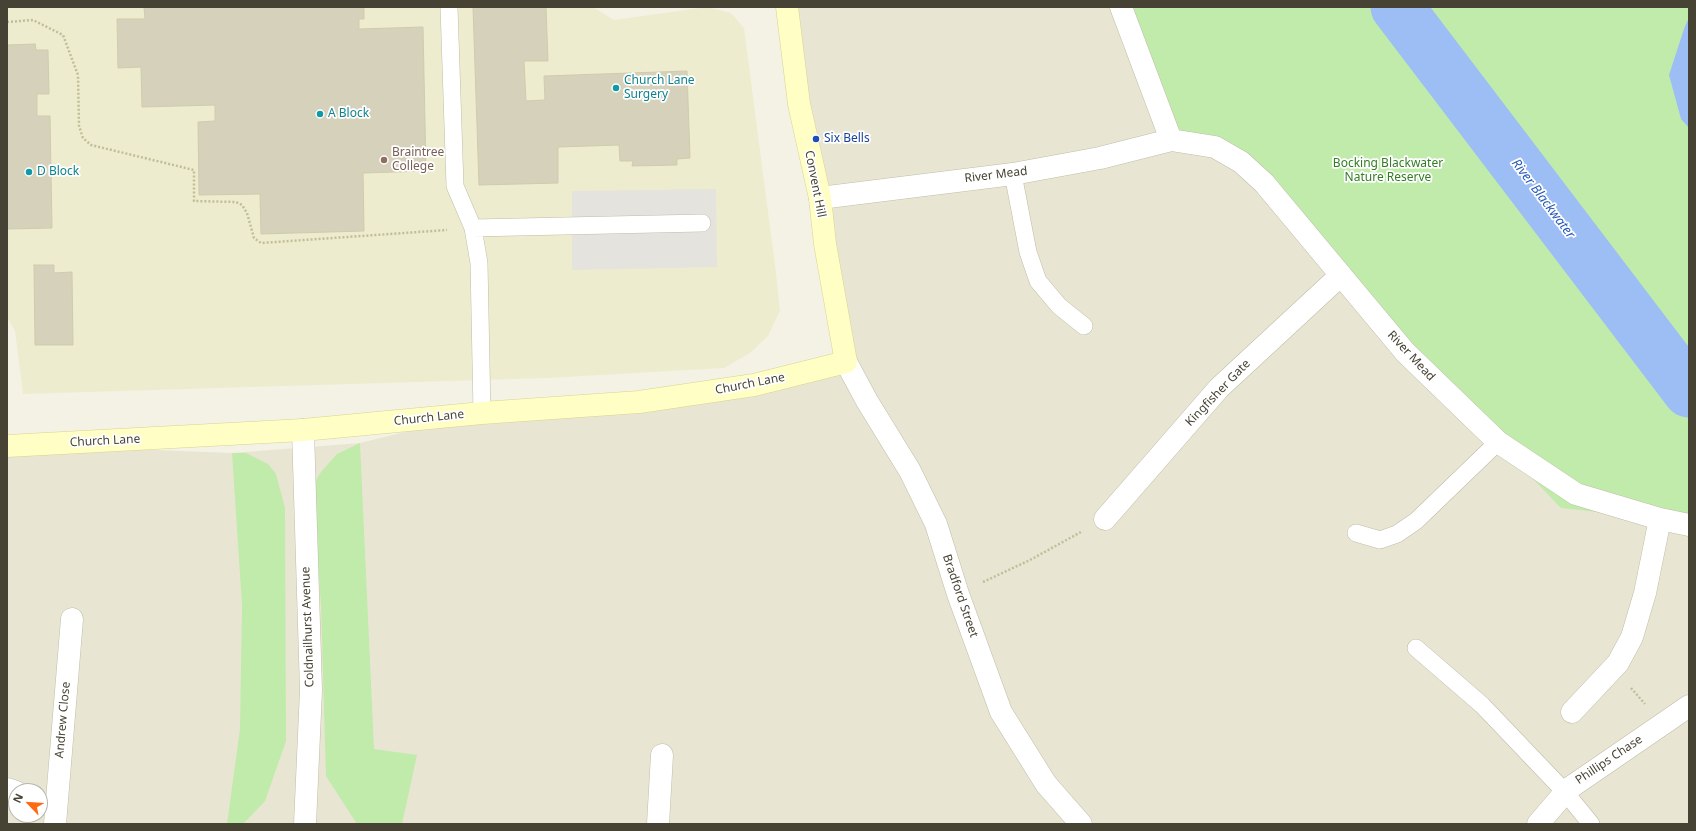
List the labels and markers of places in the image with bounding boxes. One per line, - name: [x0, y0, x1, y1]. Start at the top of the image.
- place label: Church Lane Surgery: [624, 74, 695, 102]
- marker: Church Lane Surgery: [611, 83, 621, 93]
- place label: A Block: [328, 107, 369, 121]
- marker: A Block: [315, 109, 325, 119]
- place label: Six Bells: [824, 132, 870, 146]
- marker: Six Bells: [811, 134, 821, 144]
- place label: Braintree College: [392, 146, 444, 174]
- marker: Braintree College: [379, 155, 389, 165]
- place label: D Block: [37, 165, 79, 179]
- marker: D Block: [24, 167, 34, 177]

